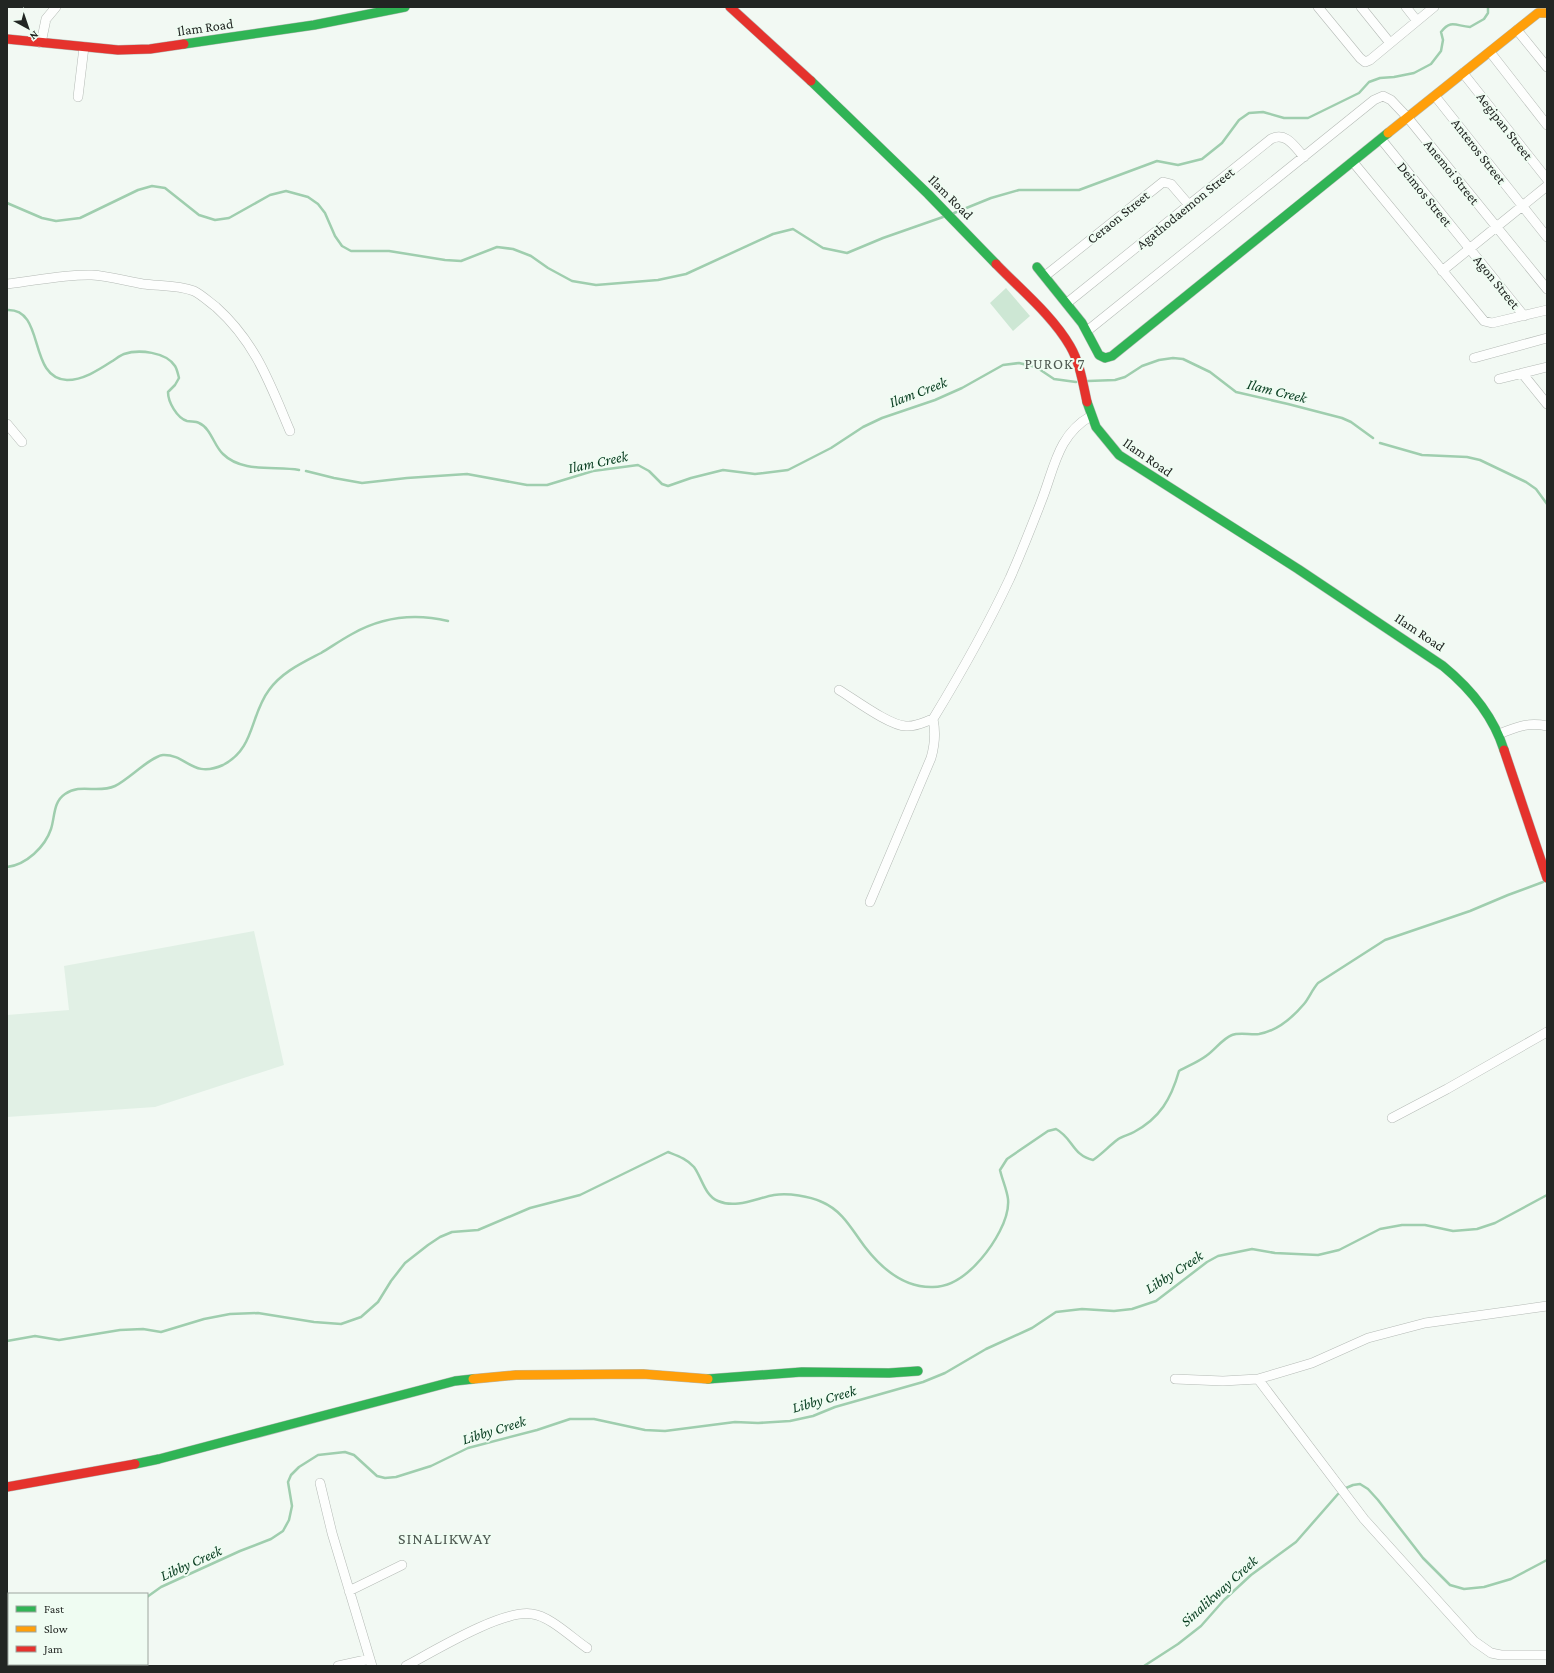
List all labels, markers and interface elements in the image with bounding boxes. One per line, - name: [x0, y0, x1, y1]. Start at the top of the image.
- north arrow: [8, 8, 48, 48]
- street label: Ilam Road: [176, 15, 235, 39]
- text: N: [27, 29, 41, 43]
- street label: Aegipan Street: [1474, 89, 1537, 163]
- street label: Anteros Street: [1448, 115, 1510, 187]
- street label: Anemoi Street: [1421, 136, 1483, 208]
- street label: Deimos Street: [1394, 159, 1456, 230]
- street label: Agathodaemon Street: [1133, 163, 1237, 252]
- street label: Ilam Road: [925, 171, 977, 223]
- street label: Ceraon Street: [1084, 187, 1153, 247]
- street label: Agon Street: [1470, 252, 1524, 312]
- district label: PUROK 7: [1025, 356, 1085, 372]
- water label: Ilam Creek: [887, 373, 951, 410]
- water label: Ilam Creek: [1246, 376, 1310, 406]
- street label: Ilam Road: [1120, 434, 1176, 480]
- water label: Ilam Creek: [567, 448, 631, 476]
- street label: Ilam Road: [1392, 610, 1448, 655]
- water label: Libby Creek: [1142, 1247, 1208, 1297]
- water label: Libby Creek: [790, 1382, 859, 1417]
- water label: Libby Creek: [460, 1412, 529, 1448]
- district label: SINALIKWAY: [398, 1530, 492, 1547]
- water label: Libby Creek: [158, 1542, 226, 1585]
- water label: Sinalikway Creek: [1177, 1551, 1262, 1630]
- legend: [8, 1593, 148, 1665]
- text: Fast: [44, 1602, 65, 1616]
- text: Slow: [44, 1622, 68, 1636]
- text: Jam: [43, 1642, 63, 1656]

